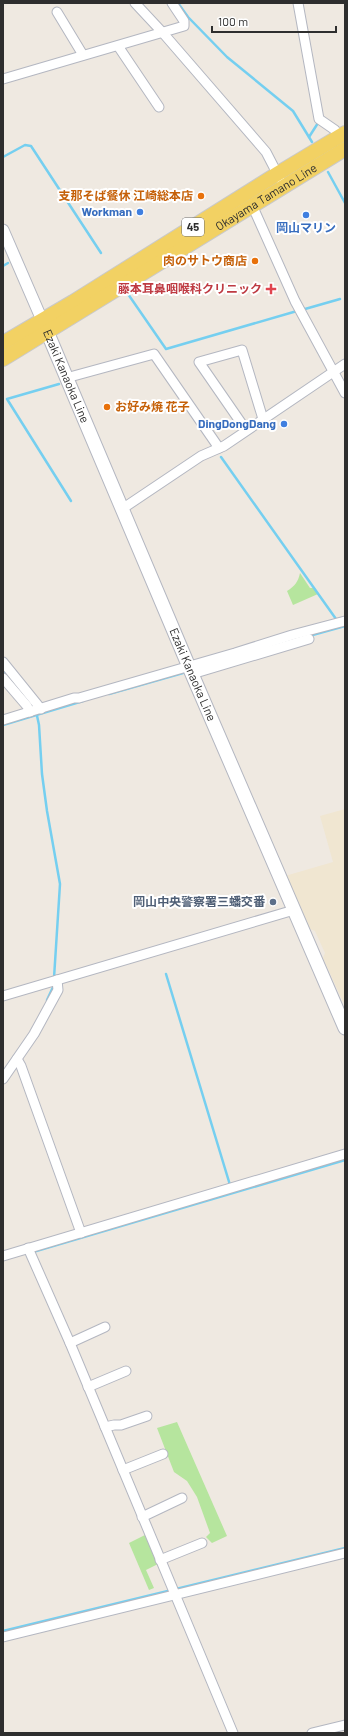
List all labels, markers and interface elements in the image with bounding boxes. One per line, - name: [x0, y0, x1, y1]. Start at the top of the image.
- scale bar: [212, 8, 336, 34]
- text: 100 m: [218, 14, 248, 28]
- street label: Okayama Tamano Line: [213, 160, 319, 233]
- place label: 支那そば餐休 江崎総本店: [59, 188, 193, 202]
- marker: 支那そば餐休 江崎総本店: [196, 191, 206, 201]
- place label: Workman: [82, 204, 132, 218]
- marker: Workman: [135, 207, 145, 217]
- marker: 岡山マリン: [301, 210, 311, 220]
- road number: 45: [182, 218, 204, 236]
- place label: 岡山マリン: [276, 220, 336, 234]
- place label: 肉のサトウ商店: [163, 253, 247, 267]
- marker: 肉のサトウ商店: [250, 256, 260, 266]
- place label: 藤本耳鼻咽喉科クリニック: [118, 281, 262, 295]
- marker: 藤本耳鼻咽喉科クリニック: [265, 283, 277, 295]
- street label: Ezaki Kanaoka Line: [41, 327, 93, 425]
- place label: お好み焼 花子: [115, 399, 189, 413]
- marker: お好み焼 花子: [102, 402, 112, 412]
- place label: DingDongDang: [198, 416, 276, 430]
- marker: DingDongDang: [279, 419, 289, 429]
- street label: Ezaki Kanaoka Line: [167, 626, 219, 723]
- place label: 岡山中央警察署三蟠交番: [133, 894, 266, 908]
- marker: 岡山中央警察署三蟠交番: [268, 897, 278, 907]

